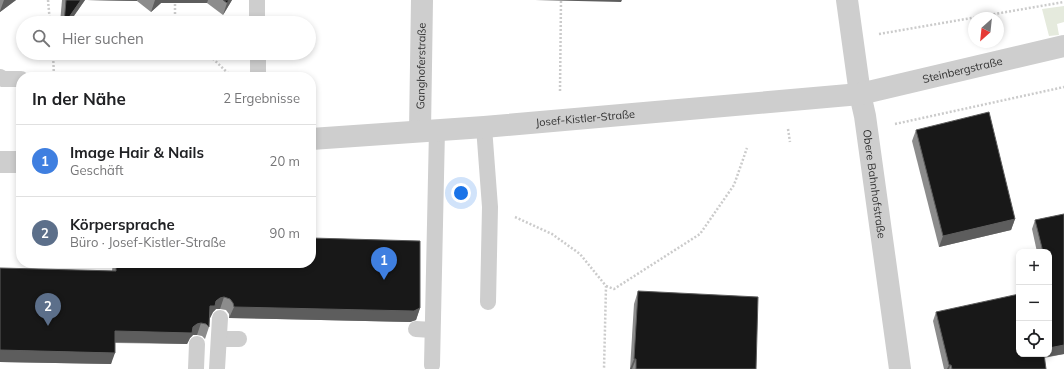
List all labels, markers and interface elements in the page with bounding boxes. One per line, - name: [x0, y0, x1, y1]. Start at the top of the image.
- north arrow: [968, 12, 1004, 48]
- search box: [16, 16, 316, 60]
- street label: Ganghoferstraße: [413, 23, 429, 109]
- icon: search: [30, 27, 52, 49]
- text: Hier suchen: [62, 29, 144, 48]
- street label: Steinbergstraße: [921, 54, 1004, 86]
- text: In der Nähe: [32, 88, 126, 109]
- text: 2 Ergebnisse: [223, 90, 300, 106]
- street label: Josef-Kistler-Straße: [535, 107, 635, 129]
- street label: Obere Bahnhofstraße: [860, 128, 889, 239]
- text: Image Hair & Nails: [70, 143, 204, 162]
- text: 1: [41, 153, 49, 169]
- text: 20 m: [270, 153, 300, 169]
- text: Geschäft: [70, 162, 124, 178]
- your location: [451, 183, 471, 203]
- text: Körpersprache: [70, 215, 175, 234]
- text: 2: [41, 225, 49, 241]
- text: 90 m: [270, 225, 300, 241]
- text: Büro · Josef-Kistler-Straße: [70, 234, 226, 250]
- pin: 1: [371, 247, 397, 280]
- map controls: [1016, 249, 1052, 357]
- button: +: [1016, 249, 1052, 285]
- button: −: [1016, 285, 1052, 321]
- pin: 2: [35, 293, 61, 326]
- button: locate: [1016, 321, 1052, 357]

